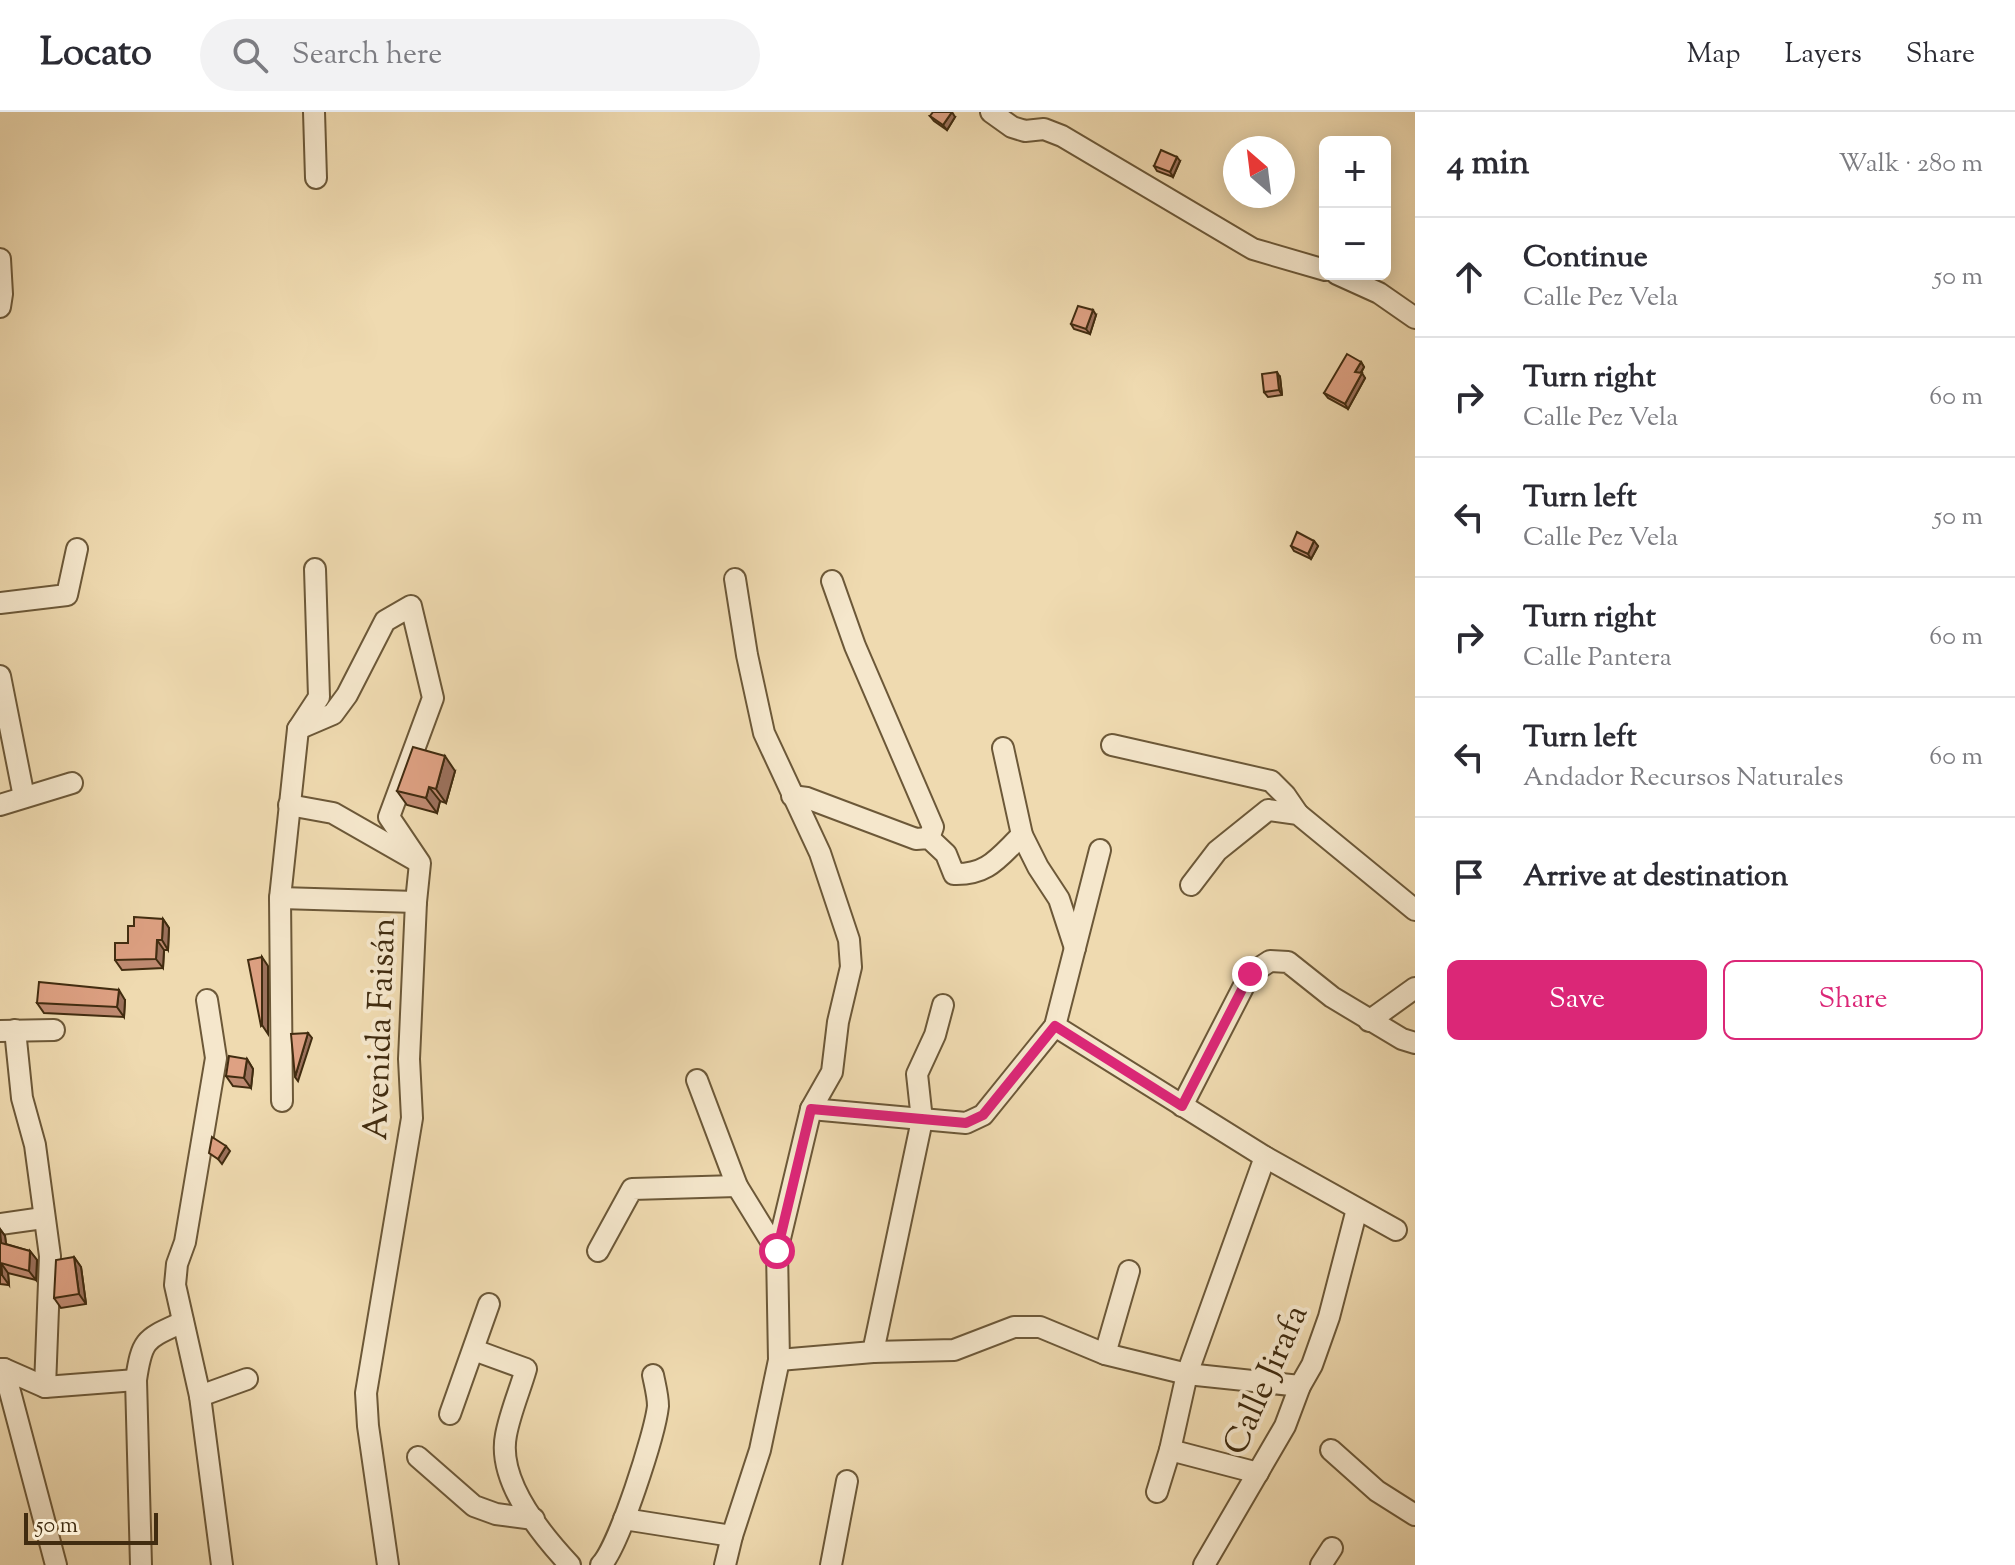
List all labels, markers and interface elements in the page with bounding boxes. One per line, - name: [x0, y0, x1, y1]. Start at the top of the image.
- search box: [200, 19, 760, 91]
- text: Locato: [40, 28, 152, 82]
- icon: search: [228, 33, 272, 77]
- text: Search here: [292, 34, 442, 77]
- text: Map: [1687, 35, 1740, 75]
- text: Layers: [1784, 35, 1862, 75]
- text: Share: [1906, 35, 1975, 75]
- north arrow: [1223, 136, 1295, 208]
- map controls: [1319, 136, 1391, 280]
- button: +: [1319, 136, 1391, 208]
- text: 4 min: [1447, 140, 1529, 189]
- text: Walk · 280 m: [1838, 146, 1983, 183]
- button: −: [1319, 208, 1391, 280]
- text: Continue: [1523, 237, 1648, 280]
- icon: ahead: [1447, 255, 1491, 299]
- text: 50 m: [1933, 259, 1983, 296]
- text: Calle Pez Vela: [1523, 280, 1678, 317]
- text: Turn right: [1523, 357, 1656, 400]
- icon: right: [1447, 375, 1491, 419]
- text: 60 m: [1929, 379, 1983, 416]
- text: Calle Pez Vela: [1523, 400, 1678, 437]
- text: Turn left: [1523, 477, 1637, 520]
- icon: left: [1447, 495, 1491, 539]
- text: 50 m: [1933, 499, 1983, 536]
- text: Calle Pez Vela: [1523, 520, 1678, 557]
- text: Turn right: [1523, 597, 1656, 640]
- icon: right: [1447, 615, 1491, 659]
- text: 60 m: [1929, 619, 1983, 656]
- text: Calle Pantera: [1523, 640, 1672, 677]
- text: Turn left: [1523, 717, 1637, 760]
- icon: left: [1447, 735, 1491, 779]
- text: 60 m: [1929, 739, 1983, 776]
- text: Andador Recursos Naturales: [1523, 760, 1843, 797]
- icon: arrive: [1447, 855, 1491, 899]
- text: Arrive at destination: [1523, 856, 1788, 899]
- street label: Avenida Faisán: [353, 917, 410, 1141]
- route end: [1232, 956, 1268, 992]
- button: Save: [1447, 960, 1707, 1040]
- button: Share: [1723, 960, 1983, 1040]
- route start: [759, 1233, 795, 1269]
- street label: Calle Jirafa: [1212, 1298, 1322, 1463]
- scale bar: [24, 1509, 158, 1545]
- text: 50 m: [36, 1511, 78, 1543]

